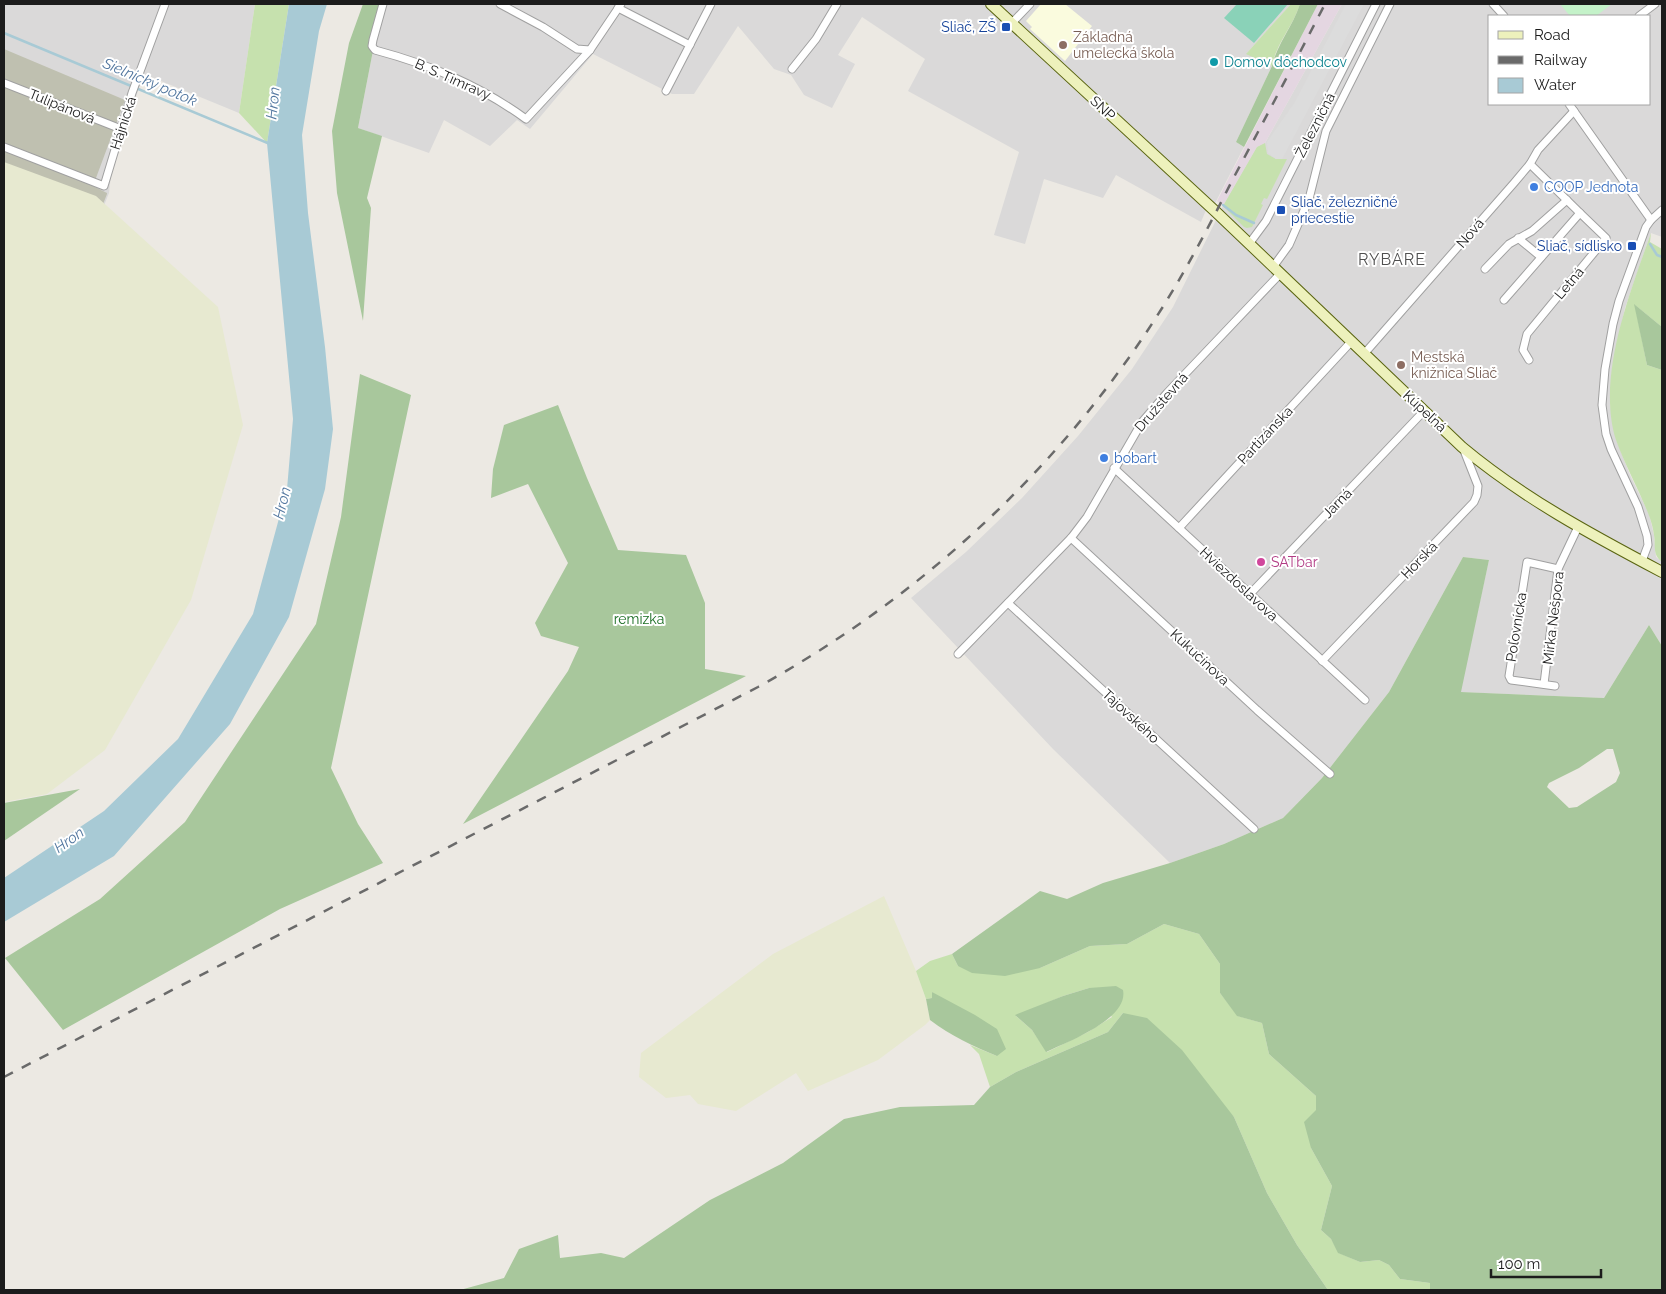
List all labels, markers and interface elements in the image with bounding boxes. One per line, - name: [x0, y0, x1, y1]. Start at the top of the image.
- legend: [1488, 15, 1651, 105]
- place label: Sliač, ZŠ: [941, 17, 996, 35]
- marker: Sliač, ZŠ: [1000, 21, 1012, 33]
- text: Road: [1534, 26, 1570, 44]
- place label: Základná umelecká škola: [1073, 29, 1174, 61]
- marker: Základná umelecká škola: [1057, 39, 1069, 51]
- text: Railway: [1534, 51, 1587, 69]
- water label: Sielnický potok: [99, 54, 200, 110]
- place label: Domov dôchodcov: [1224, 54, 1348, 70]
- street label: B. S. Timravy: [412, 55, 494, 103]
- marker: Domov dôchodcov: [1208, 56, 1220, 68]
- text: Water: [1534, 76, 1577, 94]
- street label: Tulipánová: [27, 85, 97, 127]
- water label: Hron: [262, 86, 284, 120]
- street label: Železničná: [1291, 90, 1338, 160]
- street label: SNP: [1087, 93, 1119, 124]
- street label: Hájnická: [107, 94, 139, 152]
- place label: COOP Jednota: [1544, 179, 1638, 195]
- marker: COOP Jednota: [1528, 181, 1540, 193]
- place label: Sliač, železničné priecestie: [1291, 194, 1397, 226]
- marker: Sliač, železničné priecestie: [1275, 204, 1287, 216]
- street label: Nová: [1453, 215, 1487, 251]
- place label: Sliač, sídlisko: [1537, 238, 1622, 254]
- marker: Sliač, sídlisko: [1626, 240, 1638, 252]
- district label: RYBÁRE: [1358, 249, 1426, 269]
- street label: Letná: [1551, 264, 1587, 302]
- place label: Mestská knižnica Sliač: [1411, 349, 1498, 381]
- marker: Mestská knižnica Sliač: [1395, 359, 1407, 371]
- street label: Družstevná: [1131, 369, 1191, 435]
- street label: Kúpeľná: [1400, 387, 1450, 435]
- street label: Partizánska: [1234, 403, 1296, 467]
- place label: bobart: [1114, 450, 1157, 466]
- marker: bobart: [1098, 452, 1110, 464]
- water label: Hron: [269, 485, 295, 521]
- street label: Jarná: [1319, 485, 1355, 521]
- street label: Horská: [1398, 538, 1440, 582]
- street label: Hviezdoslavova: [1197, 544, 1281, 624]
- place label: SATbar: [1271, 554, 1318, 570]
- marker: SATbar: [1255, 556, 1267, 568]
- street label: Mirka Nešpora: [1539, 570, 1567, 666]
- street label: Poľovnícka: [1503, 591, 1529, 663]
- park label: remizka: [614, 611, 664, 627]
- street label: Kukučínova: [1167, 626, 1233, 688]
- street label: Tajovského: [1099, 686, 1163, 746]
- water label: Hron: [51, 823, 87, 857]
- scale bar: [1491, 1246, 1601, 1278]
- text: 100 m: [1498, 1255, 1540, 1273]

